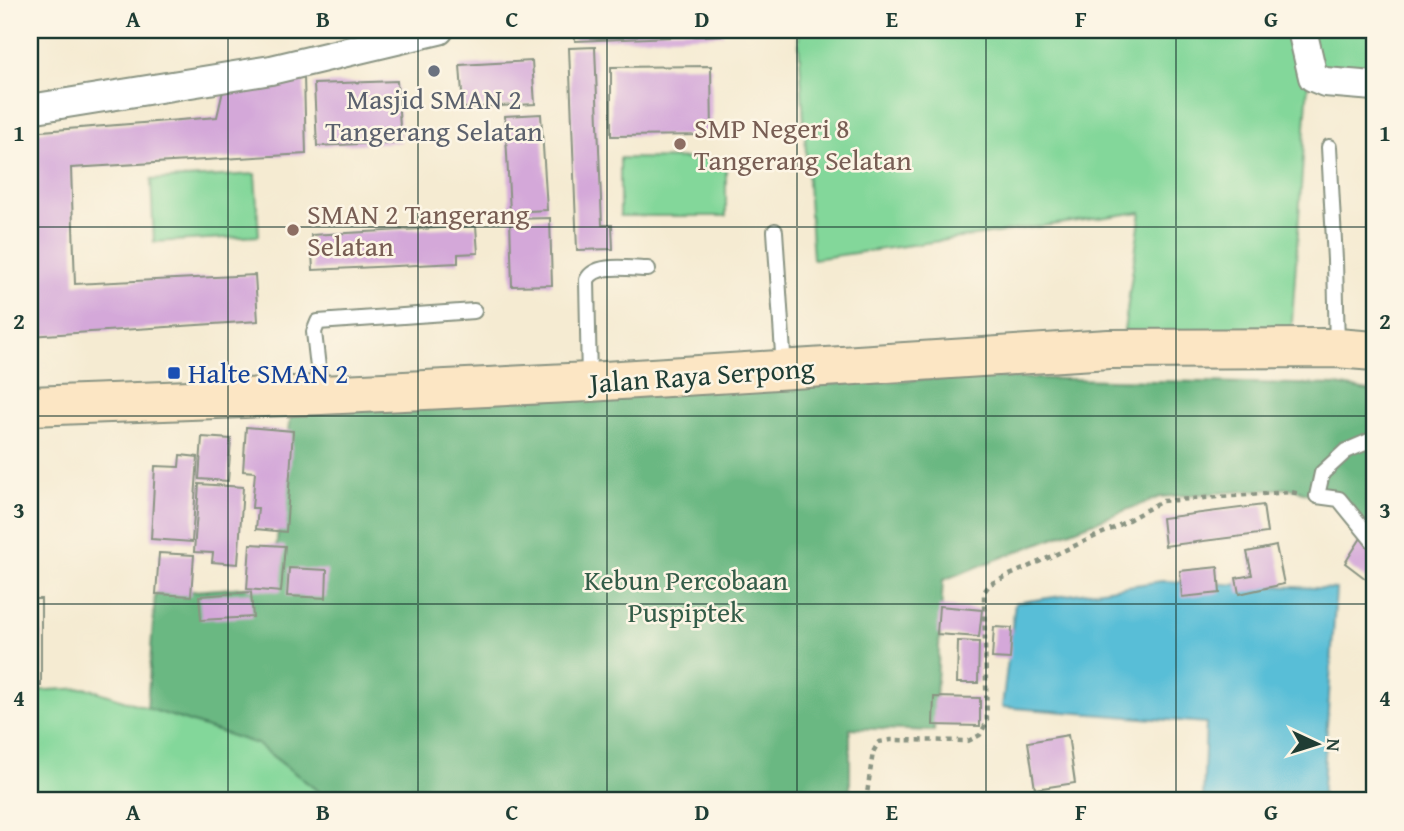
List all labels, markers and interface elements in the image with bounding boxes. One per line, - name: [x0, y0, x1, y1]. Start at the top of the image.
- text: A: [126, 2, 141, 35]
- text: B: [316, 2, 330, 35]
- text: C: [505, 2, 519, 35]
- text: D: [695, 2, 710, 35]
- text: E: [886, 2, 898, 35]
- text: F: [1075, 2, 1087, 35]
- text: G: [1264, 2, 1278, 35]
- marker: Masjid SMAN 2 Tangerang Selatan: [426, 63, 442, 79]
- place label: Masjid SMAN 2 Tangerang Selatan: [325, 78, 543, 151]
- place label: SMP Negeri 8 Tangerang Selatan: [694, 107, 912, 180]
- text: 1: [13, 116, 25, 149]
- text: 1: [1379, 116, 1391, 149]
- marker: SMP Negeri 8 Tangerang Selatan: [672, 136, 688, 152]
- place label: SMAN 2 Tangerang Selatan: [307, 193, 530, 266]
- marker: SMAN 2 Tangerang Selatan: [285, 222, 301, 238]
- text: 2: [13, 304, 25, 337]
- text: 2: [1379, 304, 1391, 337]
- street label: Jalan Raya Serpong: [585, 346, 816, 403]
- place label: Halte SMAN 2: [188, 352, 348, 393]
- marker: Halte SMAN 2: [166, 365, 182, 381]
- text: 3: [13, 493, 25, 526]
- text: 3: [1379, 493, 1391, 526]
- park label: Kebun Percobaan Puspiptek: [584, 559, 788, 632]
- text: 4: [13, 681, 25, 714]
- text: 4: [1379, 681, 1391, 714]
- north arrow: [1282, 708, 1352, 778]
- text: N: [1320, 738, 1348, 753]
- text: A: [126, 795, 141, 828]
- text: B: [316, 795, 330, 828]
- text: C: [505, 795, 519, 828]
- text: D: [695, 795, 710, 828]
- text: E: [886, 795, 898, 828]
- text: F: [1075, 795, 1087, 828]
- text: G: [1264, 795, 1278, 828]

